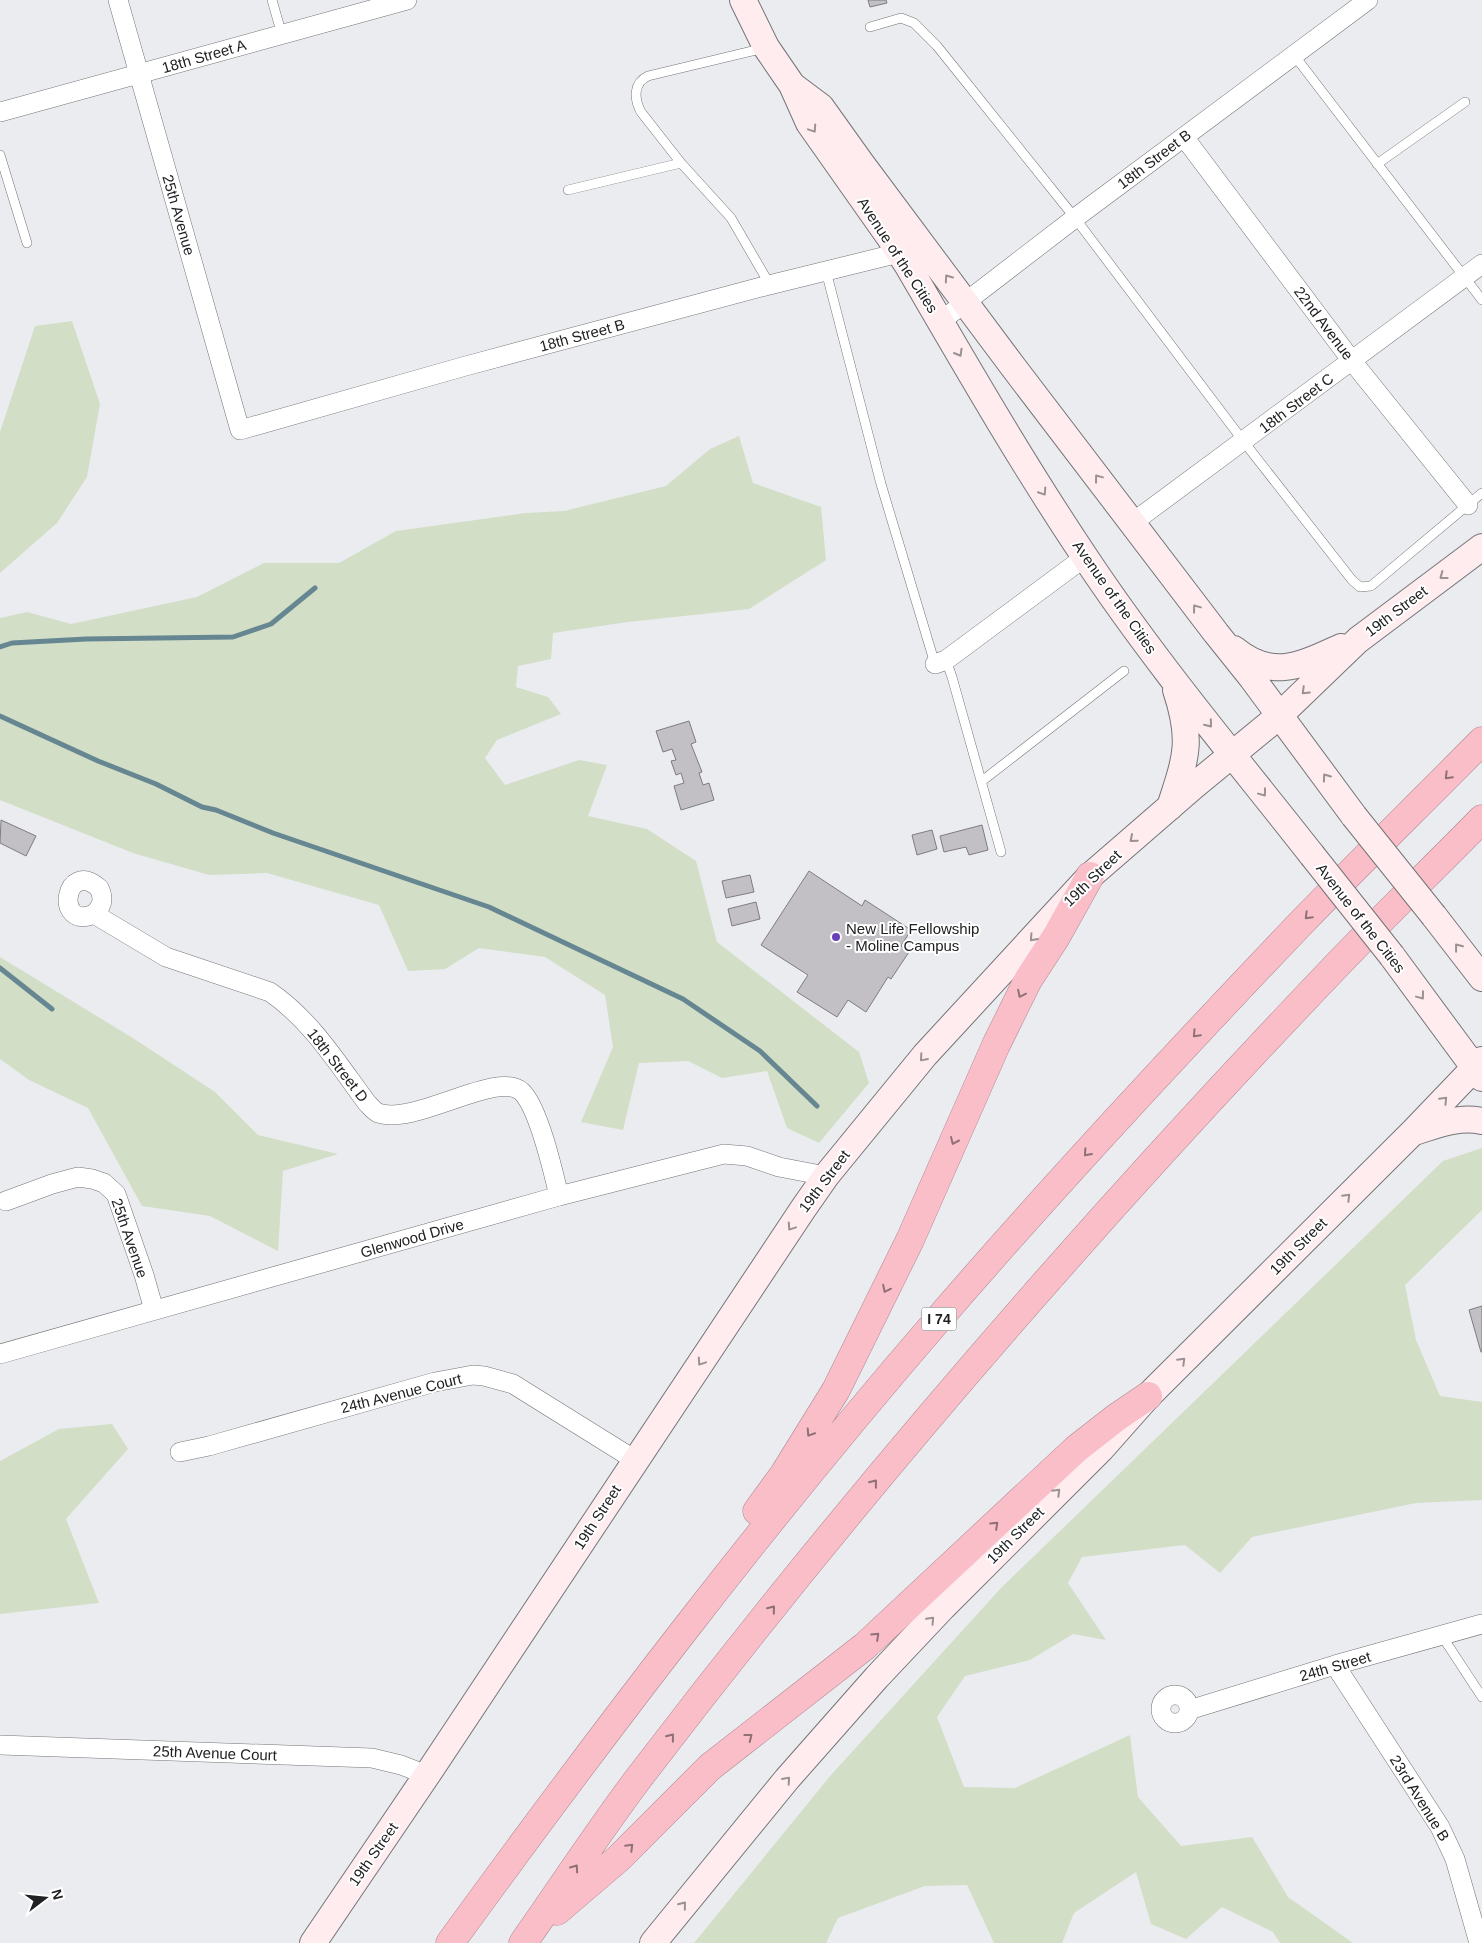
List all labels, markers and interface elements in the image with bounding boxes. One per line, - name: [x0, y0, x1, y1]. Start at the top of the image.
- street label: 18th Street A: [160, 36, 248, 76]
- one-way arrow: [807, 123, 816, 133]
- street label: 18th Street B: [1114, 126, 1194, 192]
- street label: 25th Avenue: [159, 173, 199, 257]
- street label: Avenue of the Cities: [854, 194, 942, 316]
- one-way arrow: [945, 274, 954, 284]
- street label: 22nd Avenue: [1291, 283, 1357, 363]
- street label: 18th Street B: [538, 315, 626, 355]
- one-way arrow: [953, 347, 963, 356]
- street label: 18th Street C: [1256, 370, 1337, 436]
- one-way arrow: [1095, 474, 1104, 484]
- one-way arrow: [1037, 486, 1046, 496]
- street label: Avenue of the Cities: [1070, 537, 1160, 657]
- one-way arrow: [1439, 570, 1449, 579]
- street label: 19th Street: [1362, 582, 1431, 640]
- one-way arrow: [1193, 604, 1202, 614]
- one-way arrow: [1301, 685, 1310, 694]
- one-way arrow: [1203, 718, 1211, 727]
- one-way arrow: [1444, 770, 1453, 779]
- one-way arrow: [1323, 774, 1331, 783]
- one-way arrow: [1257, 787, 1265, 796]
- one-way arrow: [1130, 834, 1139, 842]
- street label: 19th Street: [1060, 846, 1125, 910]
- street label: Avenue of the Cities: [1313, 860, 1409, 976]
- one-way arrow: [1305, 910, 1314, 919]
- place label: New Life Fellowship - Moline Campus: [846, 920, 979, 954]
- marker: New Life Fellowship - Moline Campus: [830, 931, 842, 943]
- one-way arrow: [1030, 932, 1039, 941]
- one-way arrow: [1456, 944, 1464, 953]
- one-way arrow: [1017, 989, 1027, 998]
- one-way arrow: [1416, 990, 1424, 999]
- street label: 18th Street D: [304, 1025, 372, 1105]
- one-way arrow: [1193, 1028, 1202, 1037]
- one-way arrow: [920, 1052, 929, 1061]
- one-way arrow: [1438, 1096, 1447, 1105]
- one-way arrow: [949, 1136, 960, 1145]
- street label: 19th Street: [795, 1146, 853, 1215]
- one-way arrow: [1083, 1148, 1092, 1157]
- one-way arrow: [1342, 1194, 1351, 1203]
- street label: 25th Avenue: [108, 1196, 152, 1280]
- street label: 19th Street: [1266, 1213, 1331, 1278]
- street label: Glenwood Drive: [358, 1215, 466, 1261]
- one-way arrow: [788, 1221, 797, 1231]
- one-way arrow: [882, 1284, 892, 1293]
- road number: I 74: [922, 1308, 956, 1330]
- one-way arrow: [698, 1356, 707, 1366]
- one-way arrow: [1177, 1358, 1186, 1367]
- street label: 24th Avenue Court: [339, 1370, 464, 1416]
- one-way arrow: [807, 1428, 817, 1437]
- one-way arrow: [868, 1480, 876, 1489]
- street label: 19th Street: [570, 1481, 625, 1552]
- one-way arrow: [1051, 1489, 1060, 1498]
- street label: 19th Street: [983, 1502, 1048, 1567]
- one-way arrow: [989, 1522, 998, 1531]
- one-way arrow: [766, 1606, 774, 1615]
- one-way arrow: [925, 1617, 934, 1626]
- one-way arrow: [870, 1633, 879, 1642]
- street label: 24th Street: [1297, 1647, 1373, 1684]
- one-way arrow: [666, 1734, 674, 1743]
- one-way arrow: [743, 1734, 752, 1742]
- street label: 25th Avenue Court: [153, 1742, 278, 1764]
- street label: 23rd Avenue B: [1387, 1752, 1453, 1844]
- one-way arrow: [781, 1777, 790, 1786]
- street label: 19th Street: [345, 1818, 401, 1889]
- one-way arrow: [624, 1844, 633, 1853]
- one-way arrow: [569, 1864, 578, 1874]
- north arrow: [20, 1873, 70, 1923]
- text: N: [48, 1887, 67, 1901]
- one-way arrow: [678, 1902, 686, 1911]

